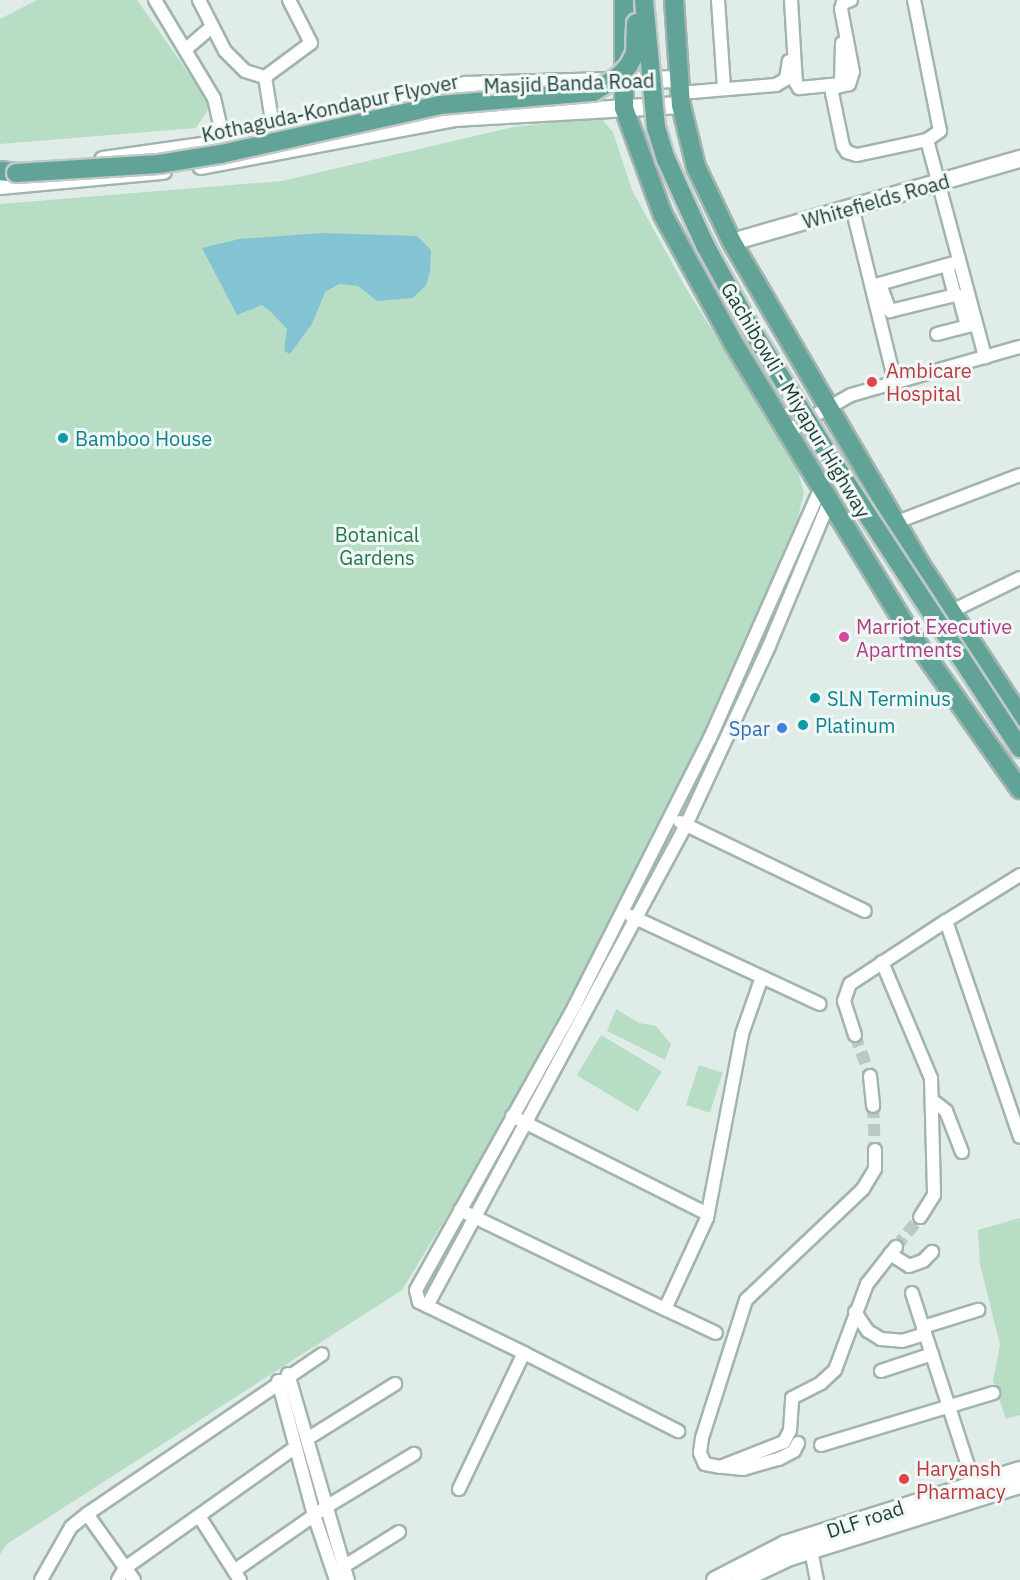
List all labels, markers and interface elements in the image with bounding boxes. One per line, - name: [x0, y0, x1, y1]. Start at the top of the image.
- street label: Masjid Banda Road: [483, 68, 655, 98]
- street label: Kothaguda-Kondapur Flyover: [199, 69, 461, 147]
- street label: Whitefields Road: [800, 169, 952, 233]
- street label: Gachibowli - Miyapur Highway: [716, 278, 876, 522]
- place label: Ambicare Hospital: [886, 358, 972, 405]
- marker: Ambicare Hospital: [863, 373, 881, 391]
- place label: Bamboo House: [75, 426, 212, 450]
- marker: Bamboo House: [56, 431, 70, 445]
- park label: Botanical Gardens: [335, 522, 419, 569]
- place label: Marriot Executive Apartments: [856, 614, 1012, 661]
- marker: Marriot Executive Apartments: [837, 630, 851, 644]
- place label: SLN Terminus: [827, 686, 951, 710]
- marker: SLN Terminus: [808, 691, 822, 705]
- place label: Platinum: [815, 713, 895, 737]
- place label: Spar: [729, 716, 770, 740]
- marker: Platinum: [796, 718, 810, 732]
- marker: Spar: [775, 721, 789, 735]
- place label: Haryansh Pharmacy: [916, 1456, 1006, 1503]
- marker: Haryansh Pharmacy: [897, 1472, 911, 1486]
- street label: DLF road: [823, 1495, 907, 1543]

